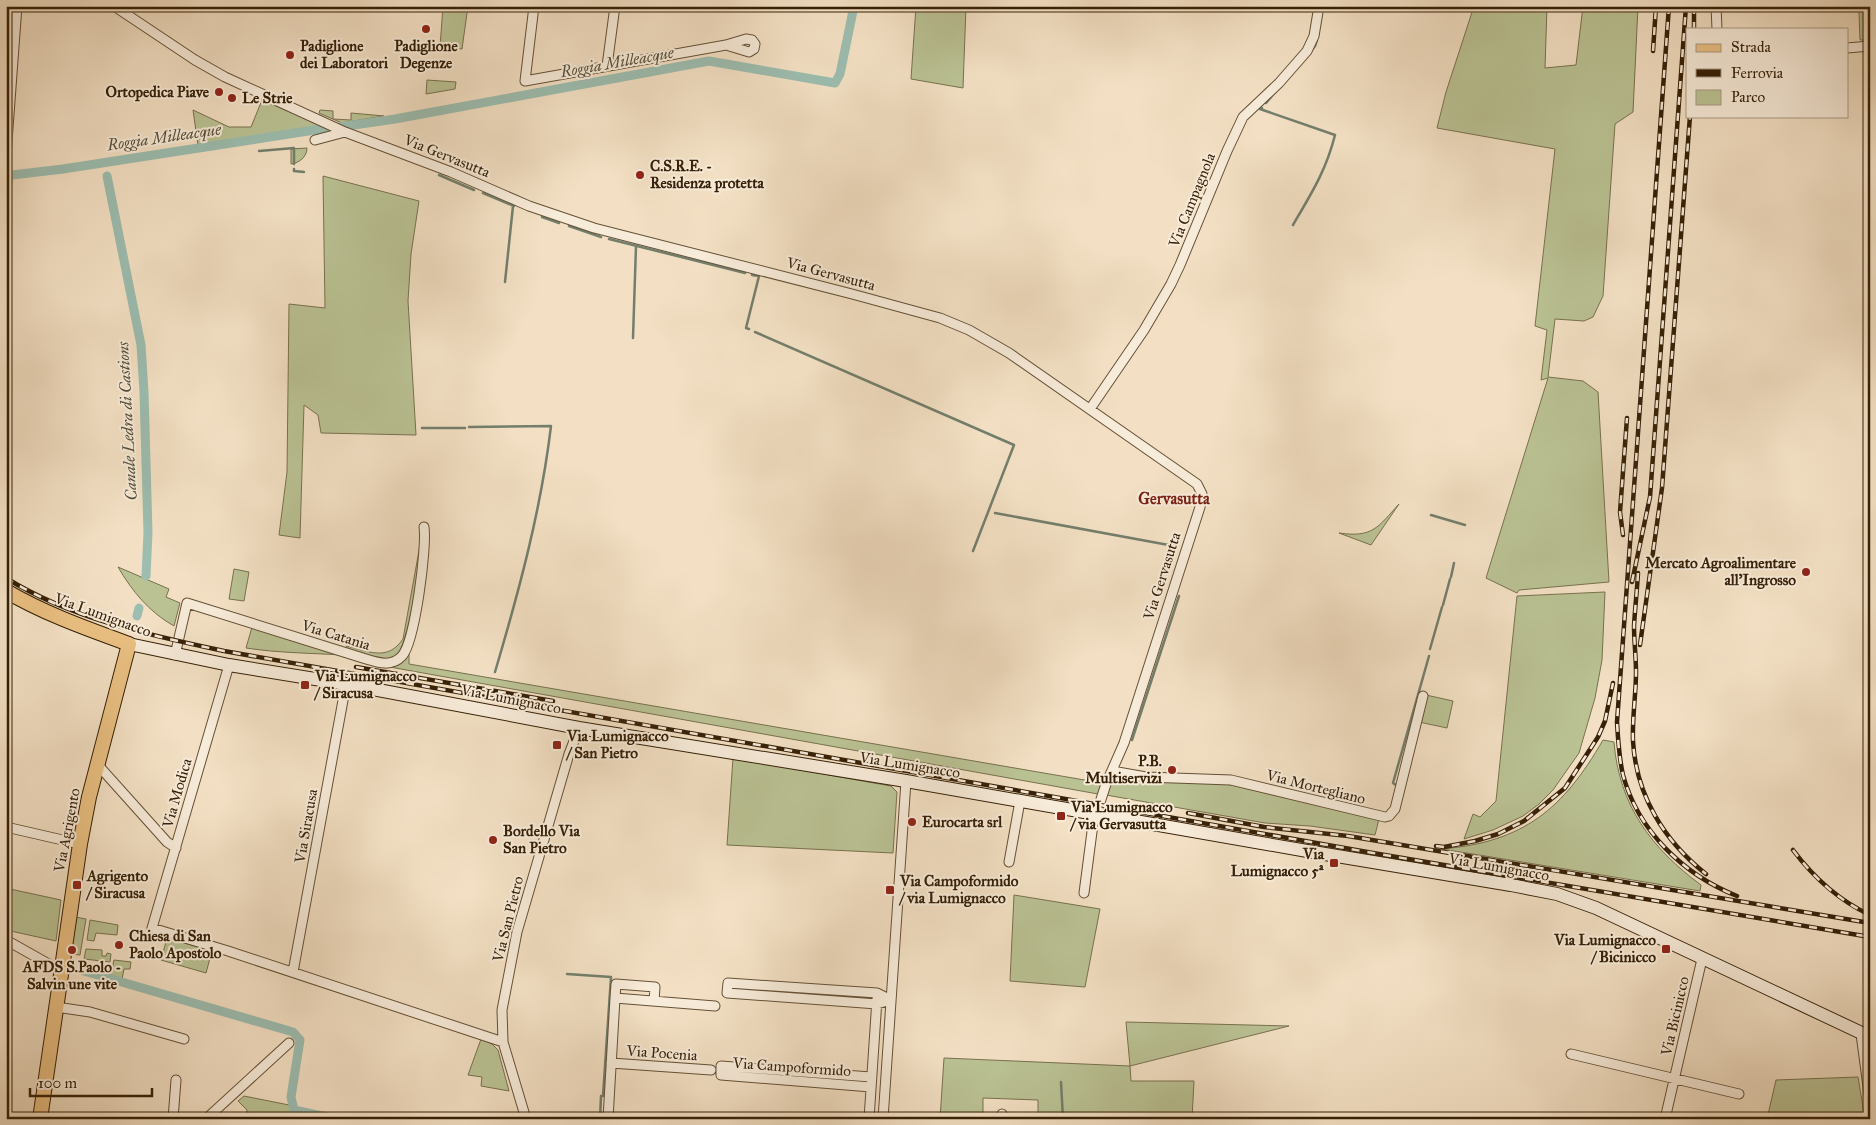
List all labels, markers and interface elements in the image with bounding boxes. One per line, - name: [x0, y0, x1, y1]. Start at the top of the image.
- marker: Padiglione Degenze: [420, 23, 432, 35]
- legend: [1686, 28, 1848, 118]
- place label: Padiglione dei Laboratori: [300, 37, 389, 72]
- place label: Padiglione Degenze: [394, 37, 458, 73]
- text: Strada: [1731, 38, 1771, 56]
- water label: Roggia Milleacque: [558, 43, 676, 81]
- marker: Padiglione dei Laboratori: [284, 49, 296, 61]
- text: Ferrovia: [1731, 64, 1784, 82]
- place label: Ortopedica Piave: [106, 83, 210, 102]
- marker: Ortopedica Piave: [213, 86, 225, 98]
- text: Parco: [1731, 88, 1766, 106]
- place label: Le Strie: [242, 89, 293, 107]
- marker: Le Strie: [226, 92, 238, 104]
- water label: Roggia Milleacque: [105, 119, 223, 155]
- street label: Via Gervasutta: [400, 130, 493, 182]
- street label: Via Campagnola: [1165, 150, 1219, 251]
- place label: C.S.R.E. - Residenza protetta: [650, 157, 764, 193]
- marker: C.S.R.E. - Residenza protetta: [634, 169, 646, 181]
- street label: Via Gervasutta: [784, 253, 878, 295]
- water label: Canale Ledra di Castions: [113, 341, 141, 501]
- district label: Gervasutta: [1138, 489, 1211, 508]
- street label: Via Gervasutta: [1139, 529, 1185, 623]
- place label: Mercato Agroalimentare all’Ingrosso: [1645, 554, 1797, 590]
- marker: Mercato Agroalimentare all’Ingrosso: [1800, 566, 1812, 578]
- street label: Via Lumignacco: [51, 589, 154, 641]
- street label: Via Catania: [299, 616, 373, 654]
- place label: Via Lumignacco / Siracusa: [313, 667, 417, 702]
- marker: Via Lumignacco / Siracusa: [299, 679, 311, 691]
- street label: Via Lumignacco: [458, 680, 563, 718]
- place label: Via Lumignacco / San Pietro: [565, 727, 669, 762]
- marker: Via Lumignacco / San Pietro: [551, 739, 563, 751]
- street label: Via Lumignacco: [857, 748, 962, 782]
- place label: P.B. Multiservizi: [1085, 752, 1163, 787]
- street label: Via Modica: [158, 756, 196, 831]
- marker: P.B. Multiservizi: [1166, 764, 1178, 776]
- street label: Via Mortegliano: [1264, 766, 1368, 808]
- street label: Via Agrigento: [50, 786, 84, 875]
- street label: Via Siracusa: [290, 787, 321, 865]
- place label: Via Lumignacco / via Gervasutta: [1069, 798, 1173, 833]
- marker: Via Lumignacco / via Gervasutta: [1055, 810, 1067, 822]
- place label: Eurocarta srl: [922, 813, 1003, 831]
- marker: Eurocarta srl: [906, 816, 918, 828]
- place label: Bordello Via San Pietro: [503, 822, 580, 857]
- marker: Bordello Via San Pietro: [487, 834, 499, 846]
- place label: Via Lumignacco 5ª: [1231, 845, 1325, 881]
- street label: Via Lumignacco: [1446, 849, 1551, 885]
- marker: Via Lumignacco 5ª: [1328, 857, 1340, 869]
- place label: Agrigento / Siracusa: [85, 867, 148, 902]
- place label: Via Campoformido / via Lumignacco: [898, 872, 1019, 908]
- street label: Via San Pietro: [488, 874, 527, 965]
- marker: Agrigento / Siracusa: [71, 879, 83, 891]
- marker: Via Campoformido / via Lumignacco: [884, 884, 896, 896]
- place label: Chiesa di San Paolo Apostolo: [129, 927, 222, 963]
- place label: Via Lumignacco / Bicinicco: [1553, 931, 1656, 966]
- marker: Chiesa di San Paolo Apostolo: [113, 939, 125, 951]
- marker: Via Lumignacco / Bicinicco: [1660, 943, 1672, 955]
- marker: AFDS S.Paolo - Salvin une vite: [66, 944, 78, 956]
- place label: AFDS S.Paolo - Salvin une vite: [22, 958, 121, 993]
- street label: Via Bicinicco: [1657, 974, 1693, 1058]
- street label: Via Pocenia: [625, 1041, 699, 1065]
- street label: Via Campoformido: [731, 1054, 852, 1080]
- scale bar: [30, 1065, 152, 1097]
- text: 100 m: [38, 1074, 78, 1092]

